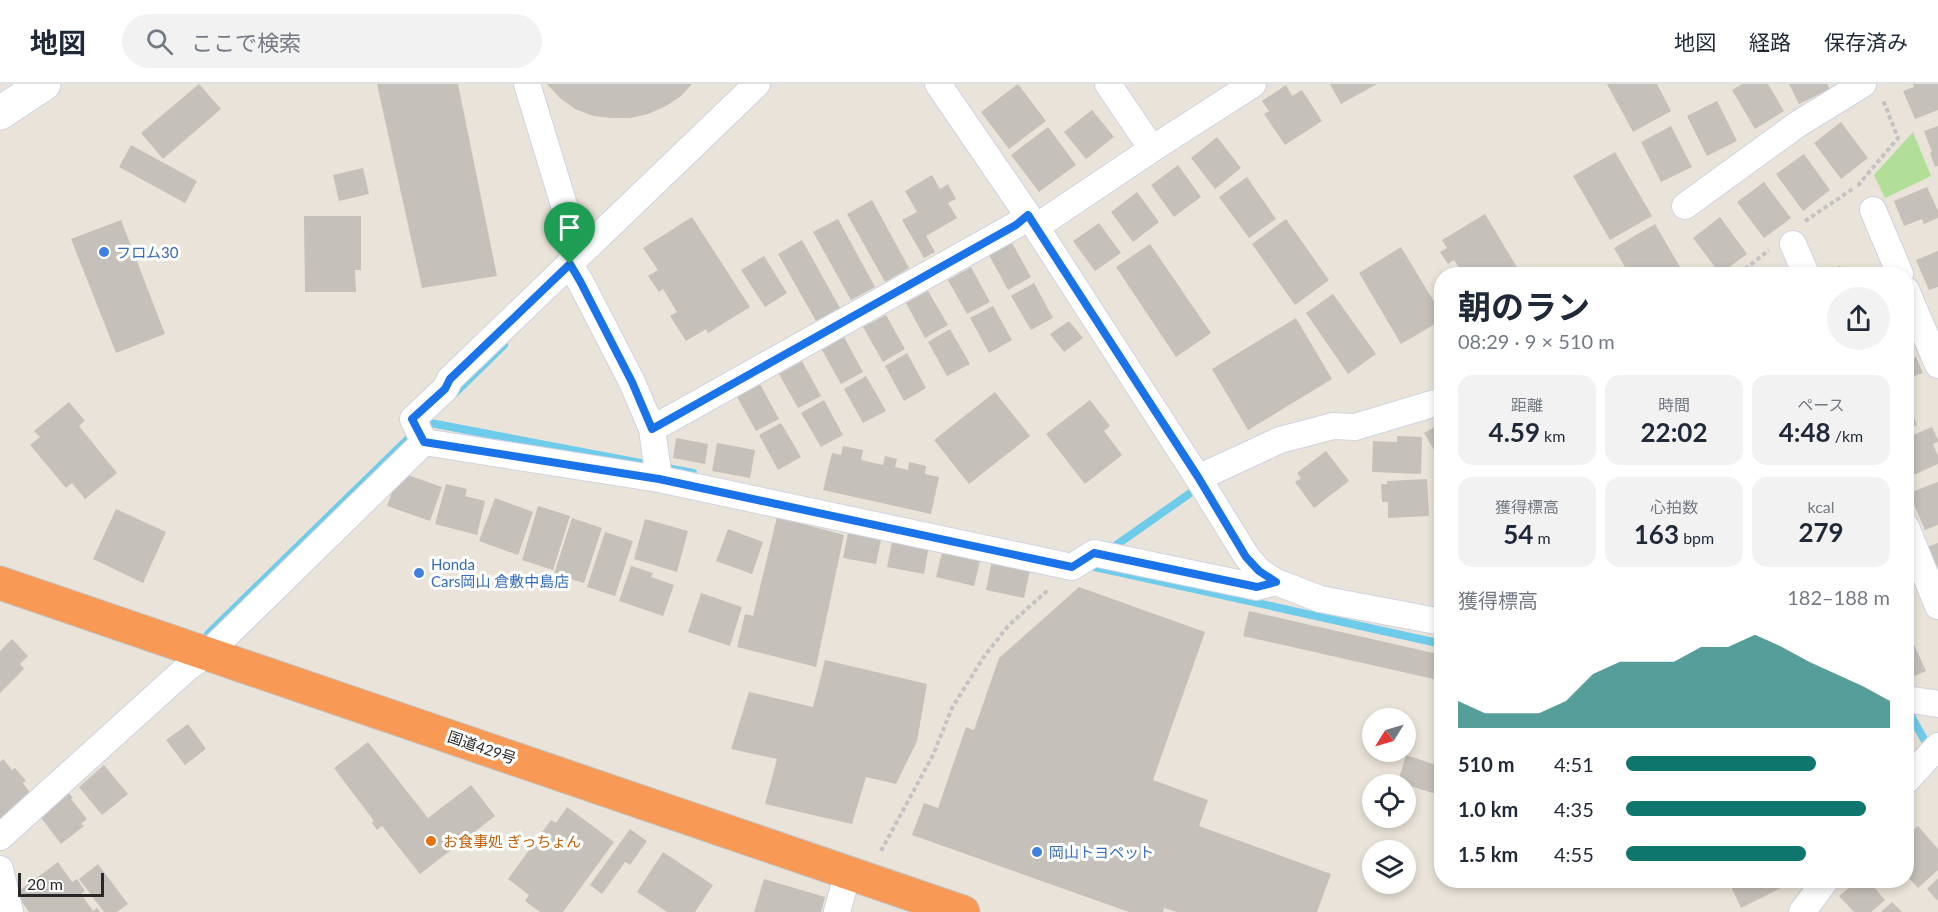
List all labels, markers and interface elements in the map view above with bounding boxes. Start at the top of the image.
search box [122,14,542,68]
text: 地図 [30,25,86,59]
icon: search [143,25,176,58]
text: ここで検索 [191,29,301,56]
text: 地図 [1674,29,1716,54]
text: 経路 [1749,29,1791,54]
text: 保存済み [1824,29,1908,54]
pin [544,202,595,264]
icon: arrive [553,211,586,244]
place label: フロム30 [116,243,179,261]
marker: フロム30 [97,245,111,259]
text: 朝のラン [1458,286,1590,326]
button: share [1827,287,1890,350]
text: 08:29 · 9 × 510 m [1458,329,1615,353]
text: 距離 [1511,395,1543,414]
text: 時間 [1658,395,1690,414]
text: ペース [1797,395,1845,414]
text: 4.59 [1489,416,1540,448]
text: 22:02 [1640,416,1708,448]
text: 4:48 [1779,416,1831,448]
text: km [1540,426,1565,445]
text: /km [1831,426,1863,445]
text: 獲得標高 [1495,497,1559,516]
text: 心拍数 [1650,497,1698,516]
text: kcal [1807,497,1835,516]
text: 279 [1798,516,1844,548]
text: 54 [1503,518,1533,550]
text: 163 [1634,518,1679,550]
text: m [1533,528,1551,547]
text: bpm [1679,528,1714,547]
place label: Honda Cars岡山 倉敷中島店 [431,555,569,590]
marker: Honda Cars岡山 倉敷中島店 [412,566,426,580]
text: 182–188 m [1787,585,1890,609]
text: 獲得標高 [1458,588,1538,612]
north arrow [1362,708,1416,762]
map controls [1362,708,1416,894]
street label: 国道429号 [445,727,519,767]
text: 510 m [1458,752,1514,776]
text: 4:51 [1554,752,1594,776]
button: locate [1362,774,1416,828]
text: 1.0 km [1458,797,1518,821]
text: 4:35 [1554,797,1594,821]
place label: お食事処 ぎっちょん [443,832,581,850]
marker: お食事処 ぎっちょん [424,834,438,848]
button: layers [1362,840,1416,894]
text: 1.5 km [1458,842,1518,866]
text: 4:55 [1554,842,1594,866]
place label: 岡山トヨペット [1049,843,1154,861]
marker: 岡山トヨペット [1030,845,1044,859]
scale bar [18,870,104,898]
text: 20 m [27,874,63,893]

